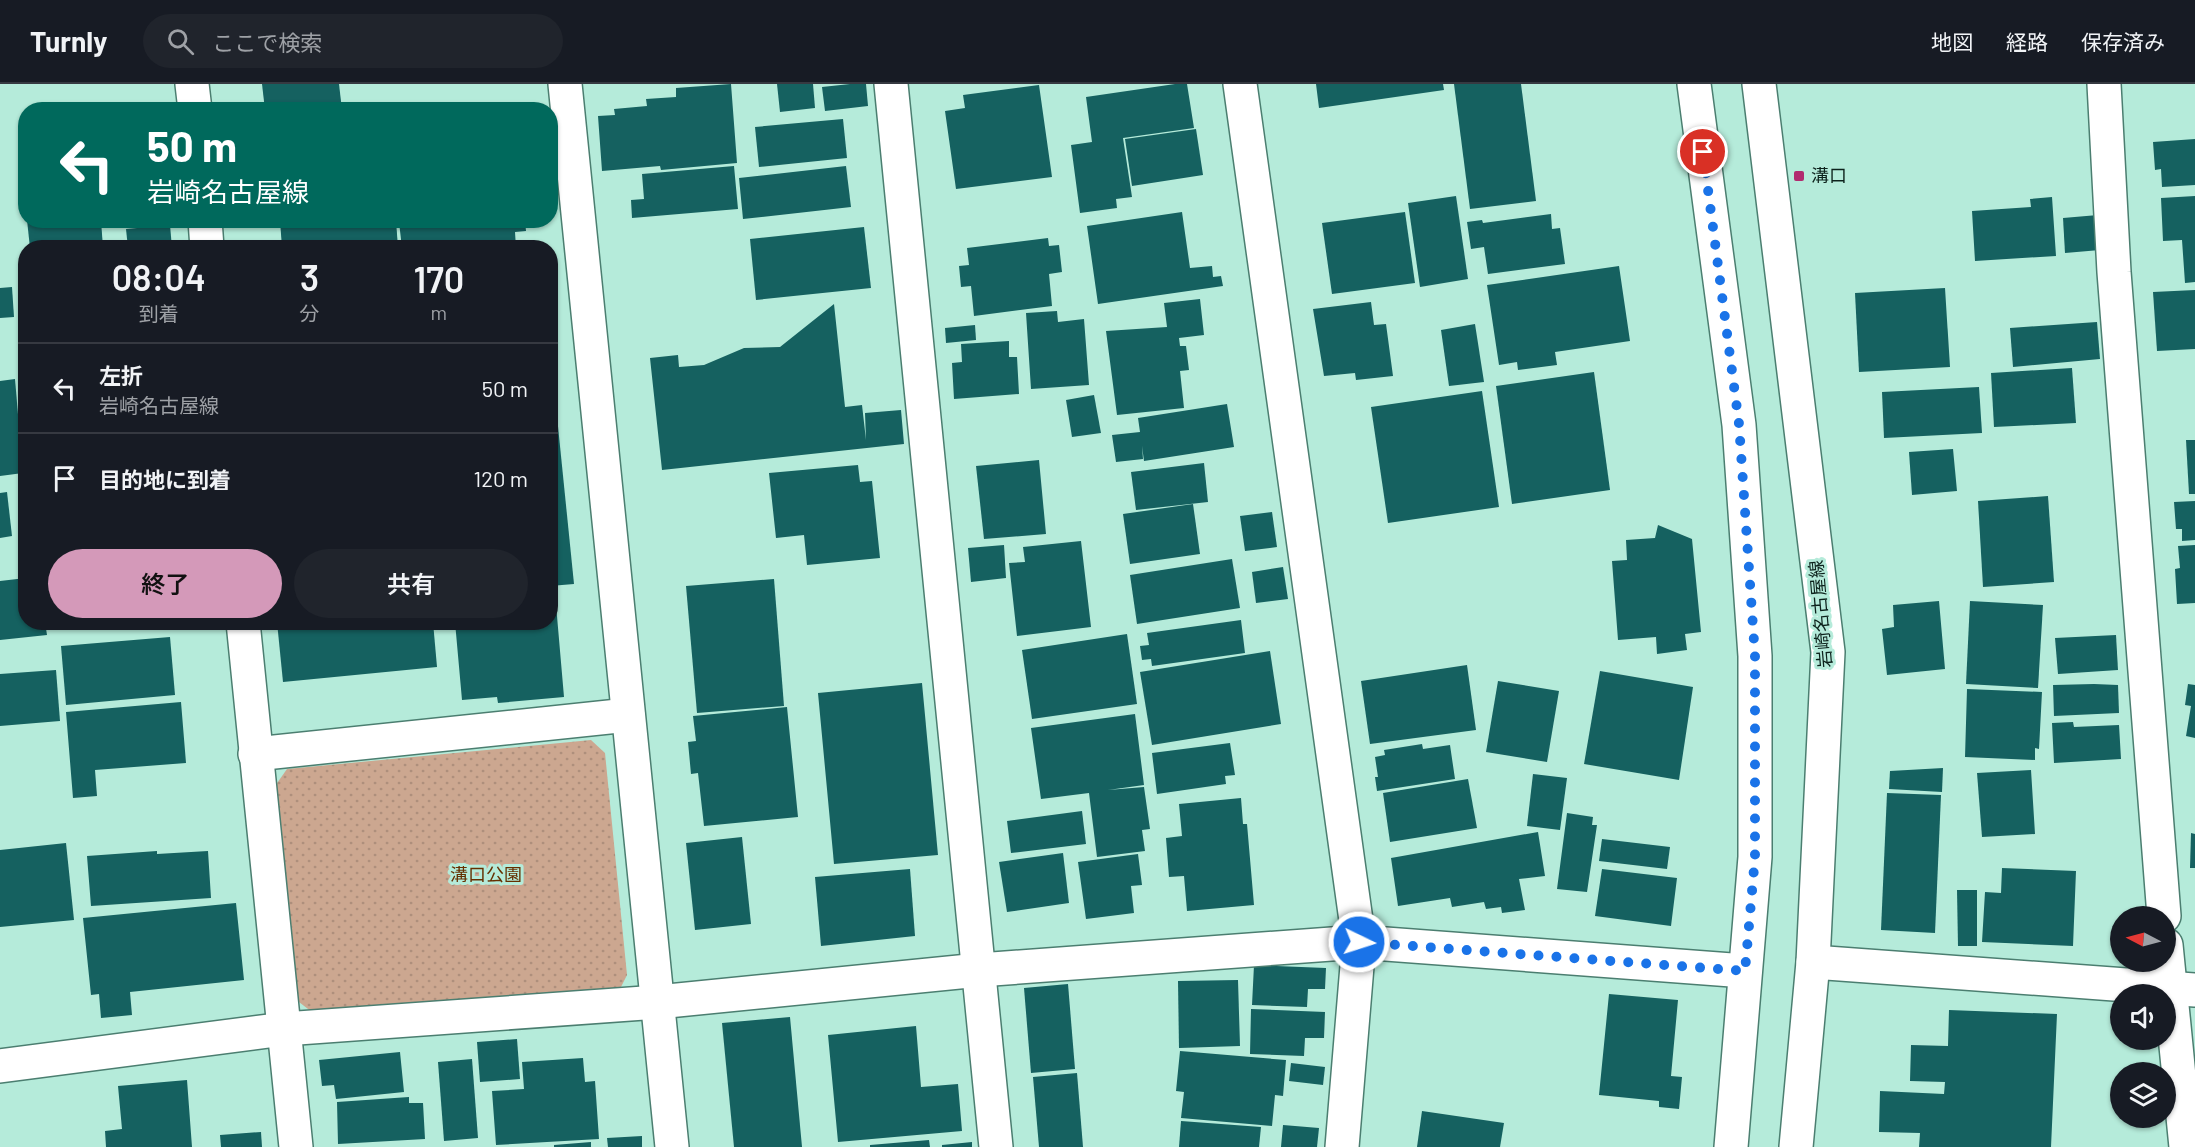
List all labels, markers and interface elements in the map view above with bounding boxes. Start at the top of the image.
search box [143,14,563,68]
text: Turnly [30,24,107,58]
icon: search [164,25,197,58]
text: ここで検索 [212,29,322,55]
text: 地図 [1931,29,1973,54]
text: 経路 [2006,29,2048,54]
text: 保存済み [2081,29,2165,54]
text: 50 m [147,120,237,170]
icon: left [48,126,126,204]
pin [1677,126,1728,177]
icon: arrive [1686,135,1719,168]
place label: 溝口 [1811,164,1847,186]
marker: 溝口 [1792,169,1806,183]
text: 岩崎名古屋線 [147,175,309,207]
text: 08:04 [112,255,206,298]
text: 3 [300,255,319,298]
text: 170 [413,257,464,300]
text: m [431,300,447,324]
text: 到着 [139,301,179,325]
text: 分 [300,301,320,325]
text: 左折 [99,362,143,388]
icon: left [48,372,81,405]
text: 50 m [482,375,528,401]
text: 岩崎名古屋線 [99,393,219,417]
icon: arrive [48,462,81,495]
text: 120 m [473,465,528,491]
text: 目的地に到着 [99,466,231,492]
button: 終了 [48,549,282,618]
button: 共有 [294,549,528,618]
street label: 岩崎名古屋線 [1804,559,1836,669]
park label: 溝口公園 [450,863,522,885]
north arrow [2110,906,2176,972]
map controls [2110,906,2176,1128]
position arrow [1327,910,1391,974]
button: sound [2110,984,2176,1050]
button: layers [2110,1062,2176,1128]

